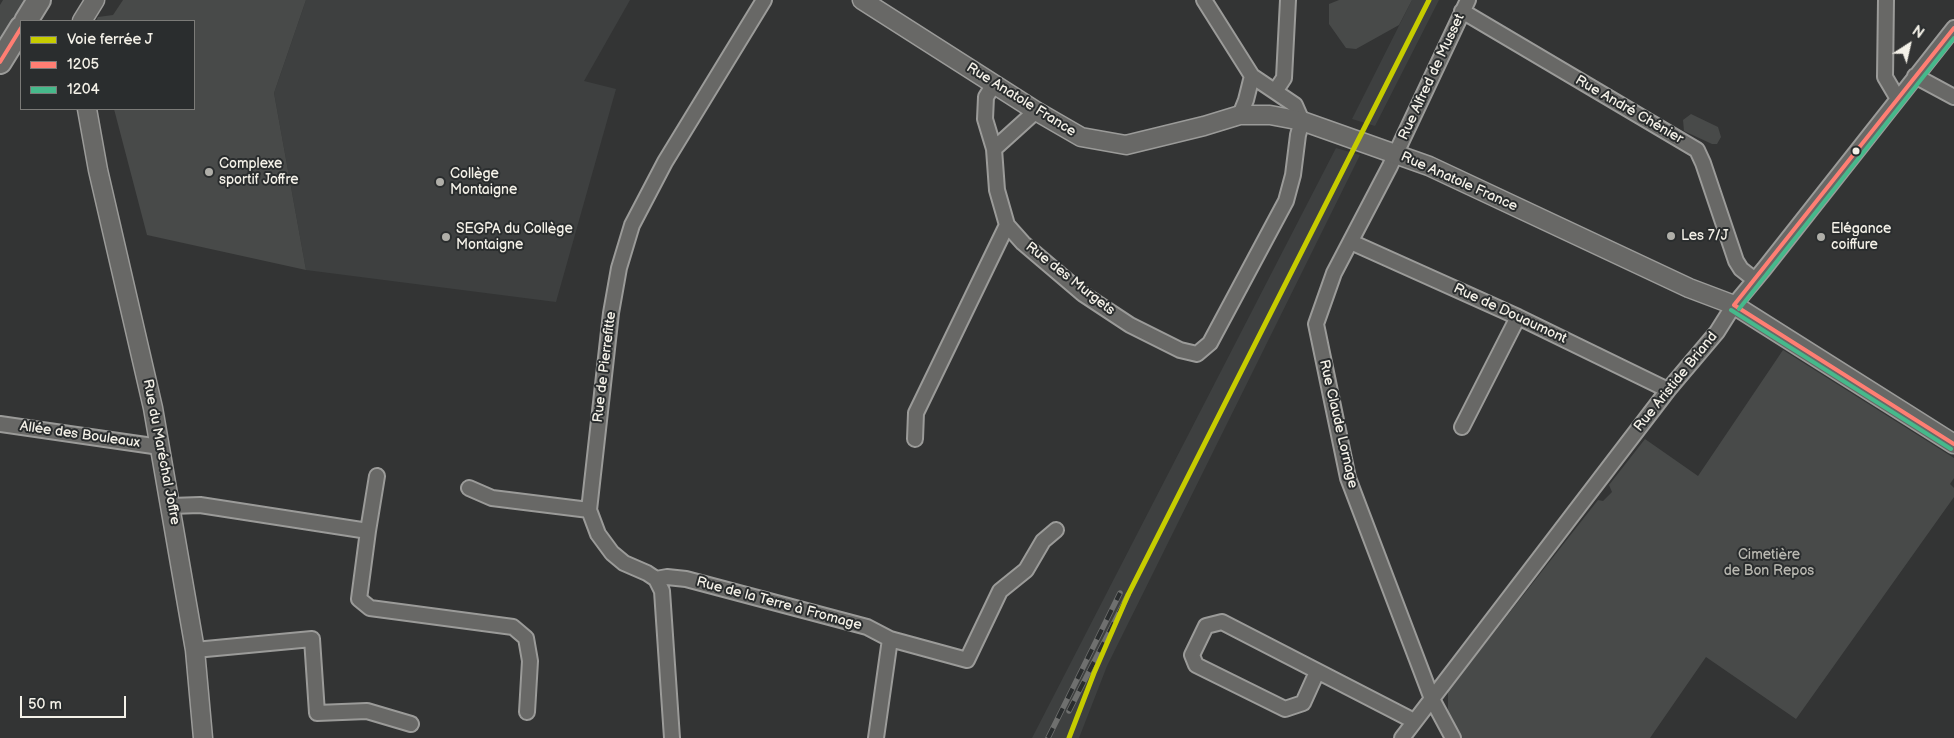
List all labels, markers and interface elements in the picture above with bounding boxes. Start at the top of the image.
street label: Rue Alfred de Musset [1395,11,1469,143]
legend [20,20,195,110]
north arrow [1884,20,1934,70]
text: N [1909,22,1927,42]
text: Voie ferrée J [67,30,153,49]
text: 1205 [67,55,99,74]
street label: Rue Anatole France [963,60,1079,140]
street label: Rue André Chénier [1572,72,1686,148]
text: 1204 [67,80,100,99]
unlabelled marker [1851,146,1861,156]
street label: Rue Anatole France [1398,149,1520,215]
place label: Complexe sportif Joffre [219,156,298,188]
marker: Complexe sportif Joffre [203,166,215,178]
place label: Collège Montaigne [450,166,517,198]
marker: Collège Montaigne [434,176,446,188]
place label: SEGPA du Collège Montaigne [456,221,573,253]
place label: Elégance coiffure [1831,221,1891,253]
place label: Les 7/J [1681,228,1728,244]
marker: Les 7/J [1665,230,1677,242]
marker: SEGPA du Collège Montaigne [440,231,452,243]
marker: Elégance coiffure [1815,231,1827,243]
street label: Rue des Murgets [1022,239,1118,319]
street label: Rue de Douaumont [1451,280,1569,348]
street label: Rue de Pierrefitte [590,311,620,423]
street label: Rue Aristide Briand [1631,329,1721,435]
street label: Rue Claude Lornage [1315,358,1361,490]
street label: Rue du Maréchal Joffre [139,378,183,526]
street label: Allée des Bouleaux [19,418,141,452]
park label: Cimetière de Bon Repos [1724,547,1814,580]
street label: Rue de la Terre à Fromage [694,574,864,634]
scale bar [22,686,129,718]
text: 50 m [28,695,62,714]

